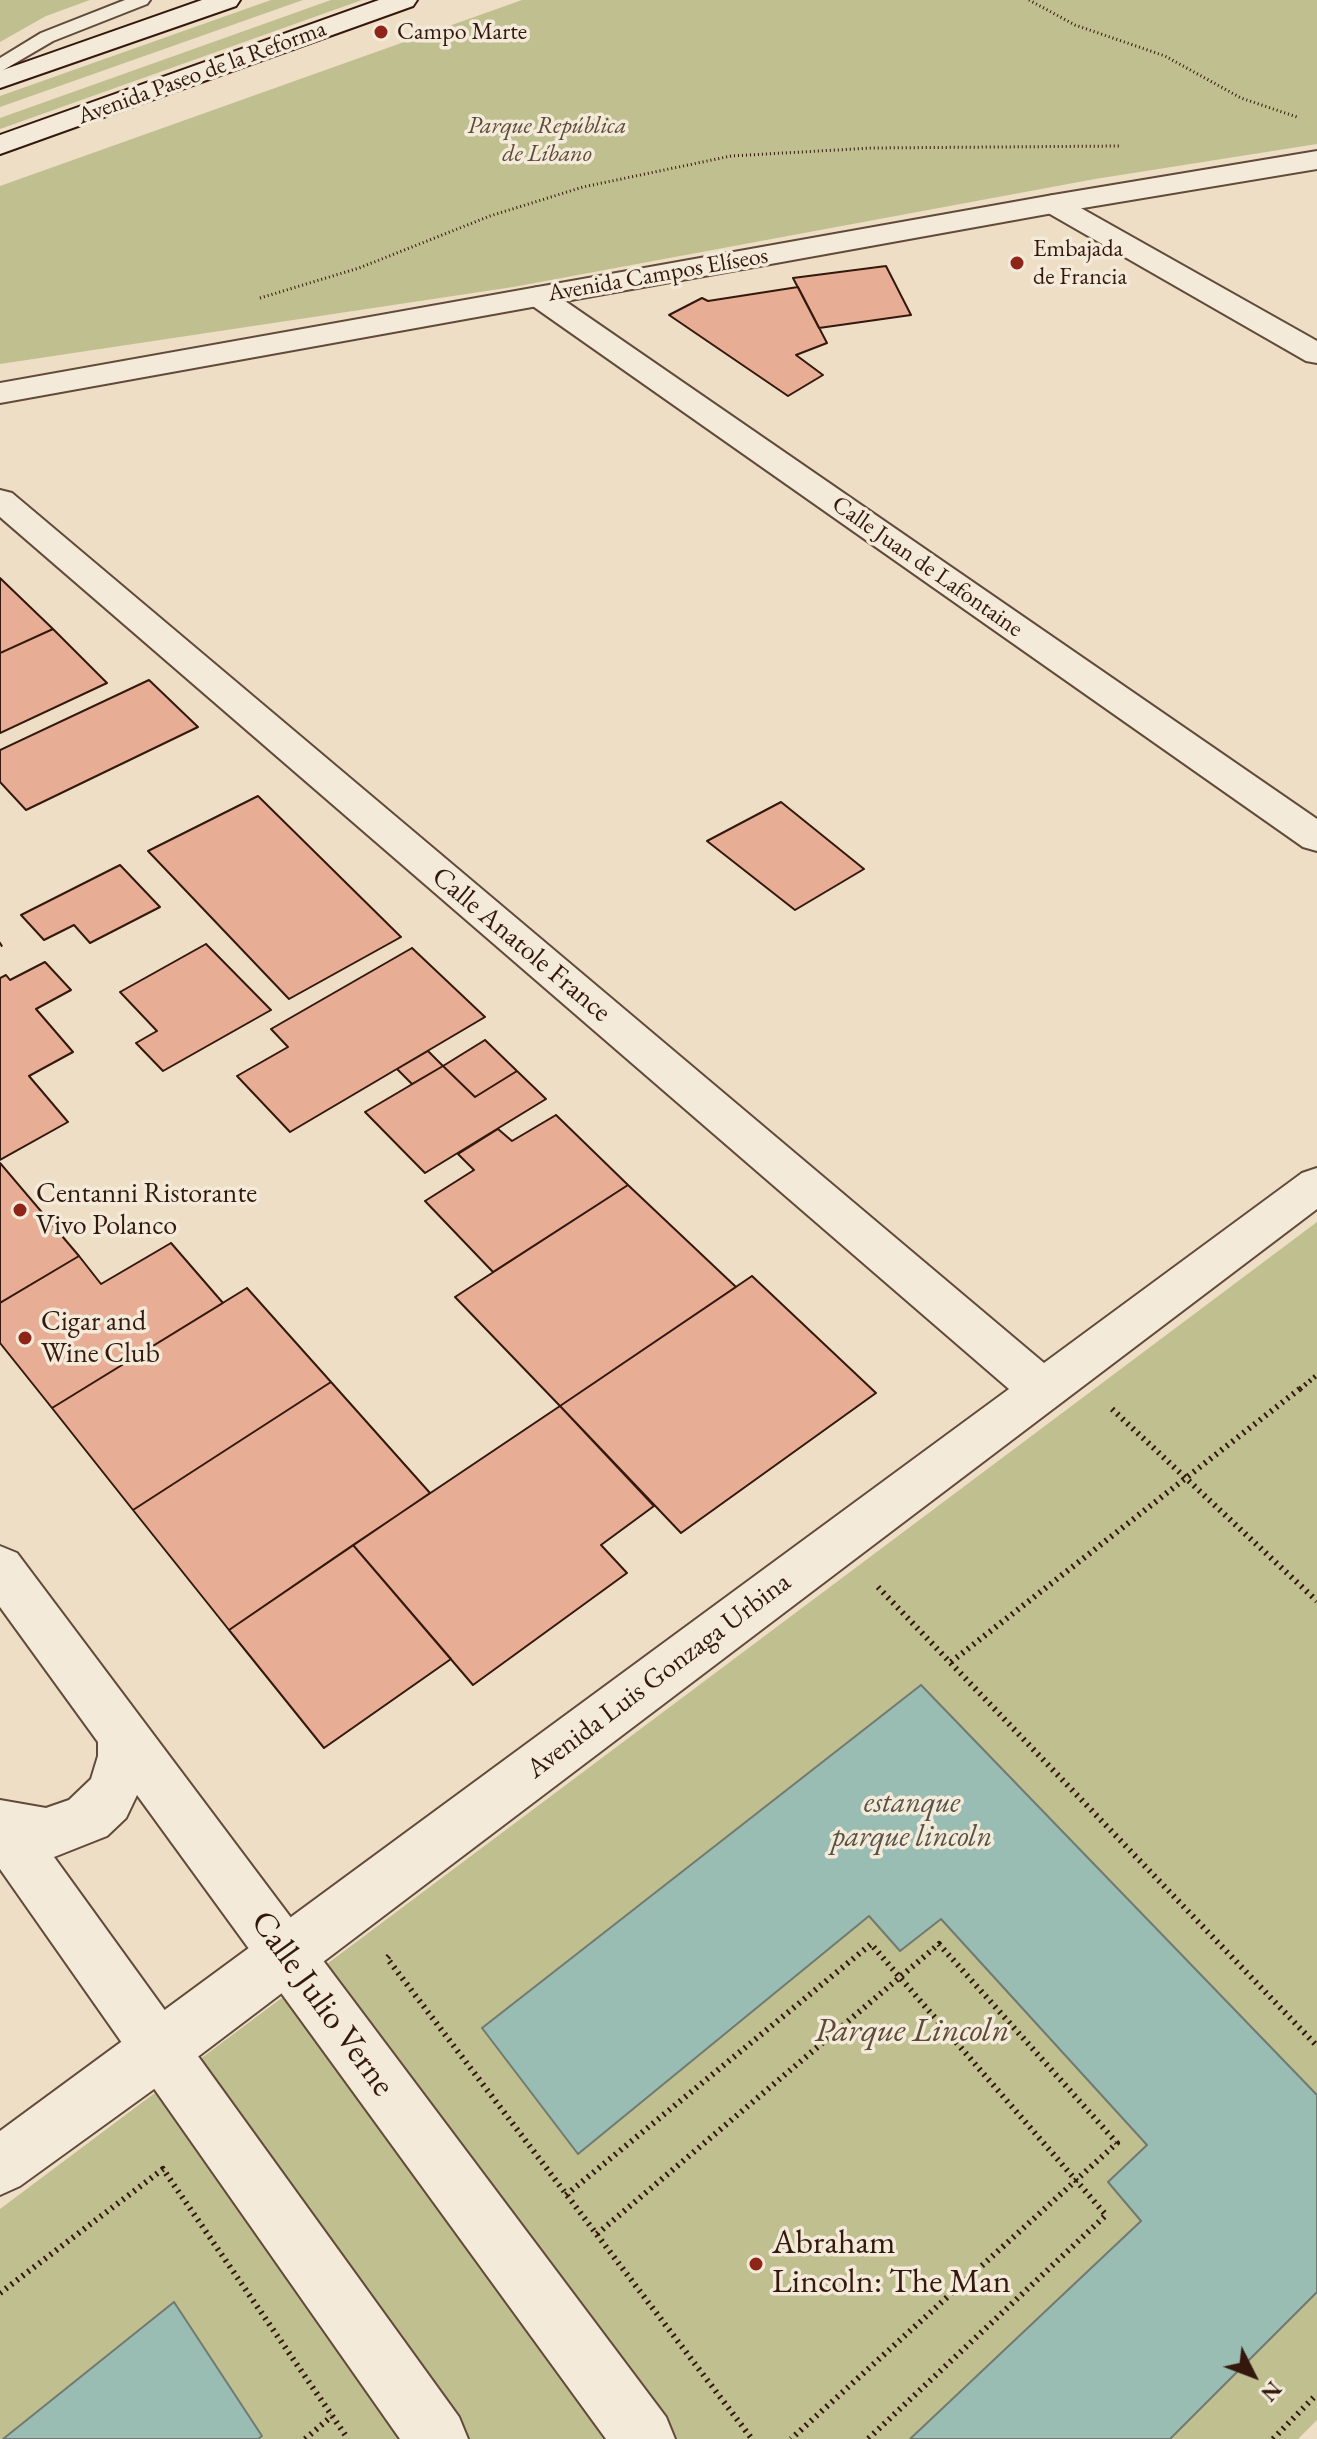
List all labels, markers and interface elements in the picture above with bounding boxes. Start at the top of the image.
street label: Avenida Paseo de la Reforma [74,15,330,131]
place label: Campo Marte [397,18,527,46]
marker: Campo Marte [372,23,390,41]
park label: Parque República de Líbano [468,112,626,168]
place label: Embajada de Francia [1033,235,1127,291]
street label: Avenida Campos Elíseos [546,241,770,309]
marker: Embajada de Francia [1008,254,1026,272]
street label: Calle Juan de Lafontaine [826,490,1028,644]
street label: Calle Anatole France [425,860,617,1030]
place label: Centanni Ristorante Vivo Polanco [36,1177,257,1243]
marker: Centanni Ristorante Vivo Polanco [11,1201,29,1219]
place label: Cigar and Wine Club [41,1305,160,1371]
marker: Cigar and Wine Club [16,1329,34,1347]
street label: Avenida Luis Gonzaga Urbina [520,1566,798,1786]
water label: estanque parque lincoln [832,1786,992,1856]
street label: Calle Julio Verne [241,1903,403,2105]
park label: Parque Lincoln [815,2012,1009,2052]
place label: Abraham Lincoln: The Man [772,2224,1011,2304]
marker: Abraham Lincoln: The Man [747,2255,765,2273]
north arrow [1213,2335,1293,2415]
text: N [1254,2375,1288,2408]

